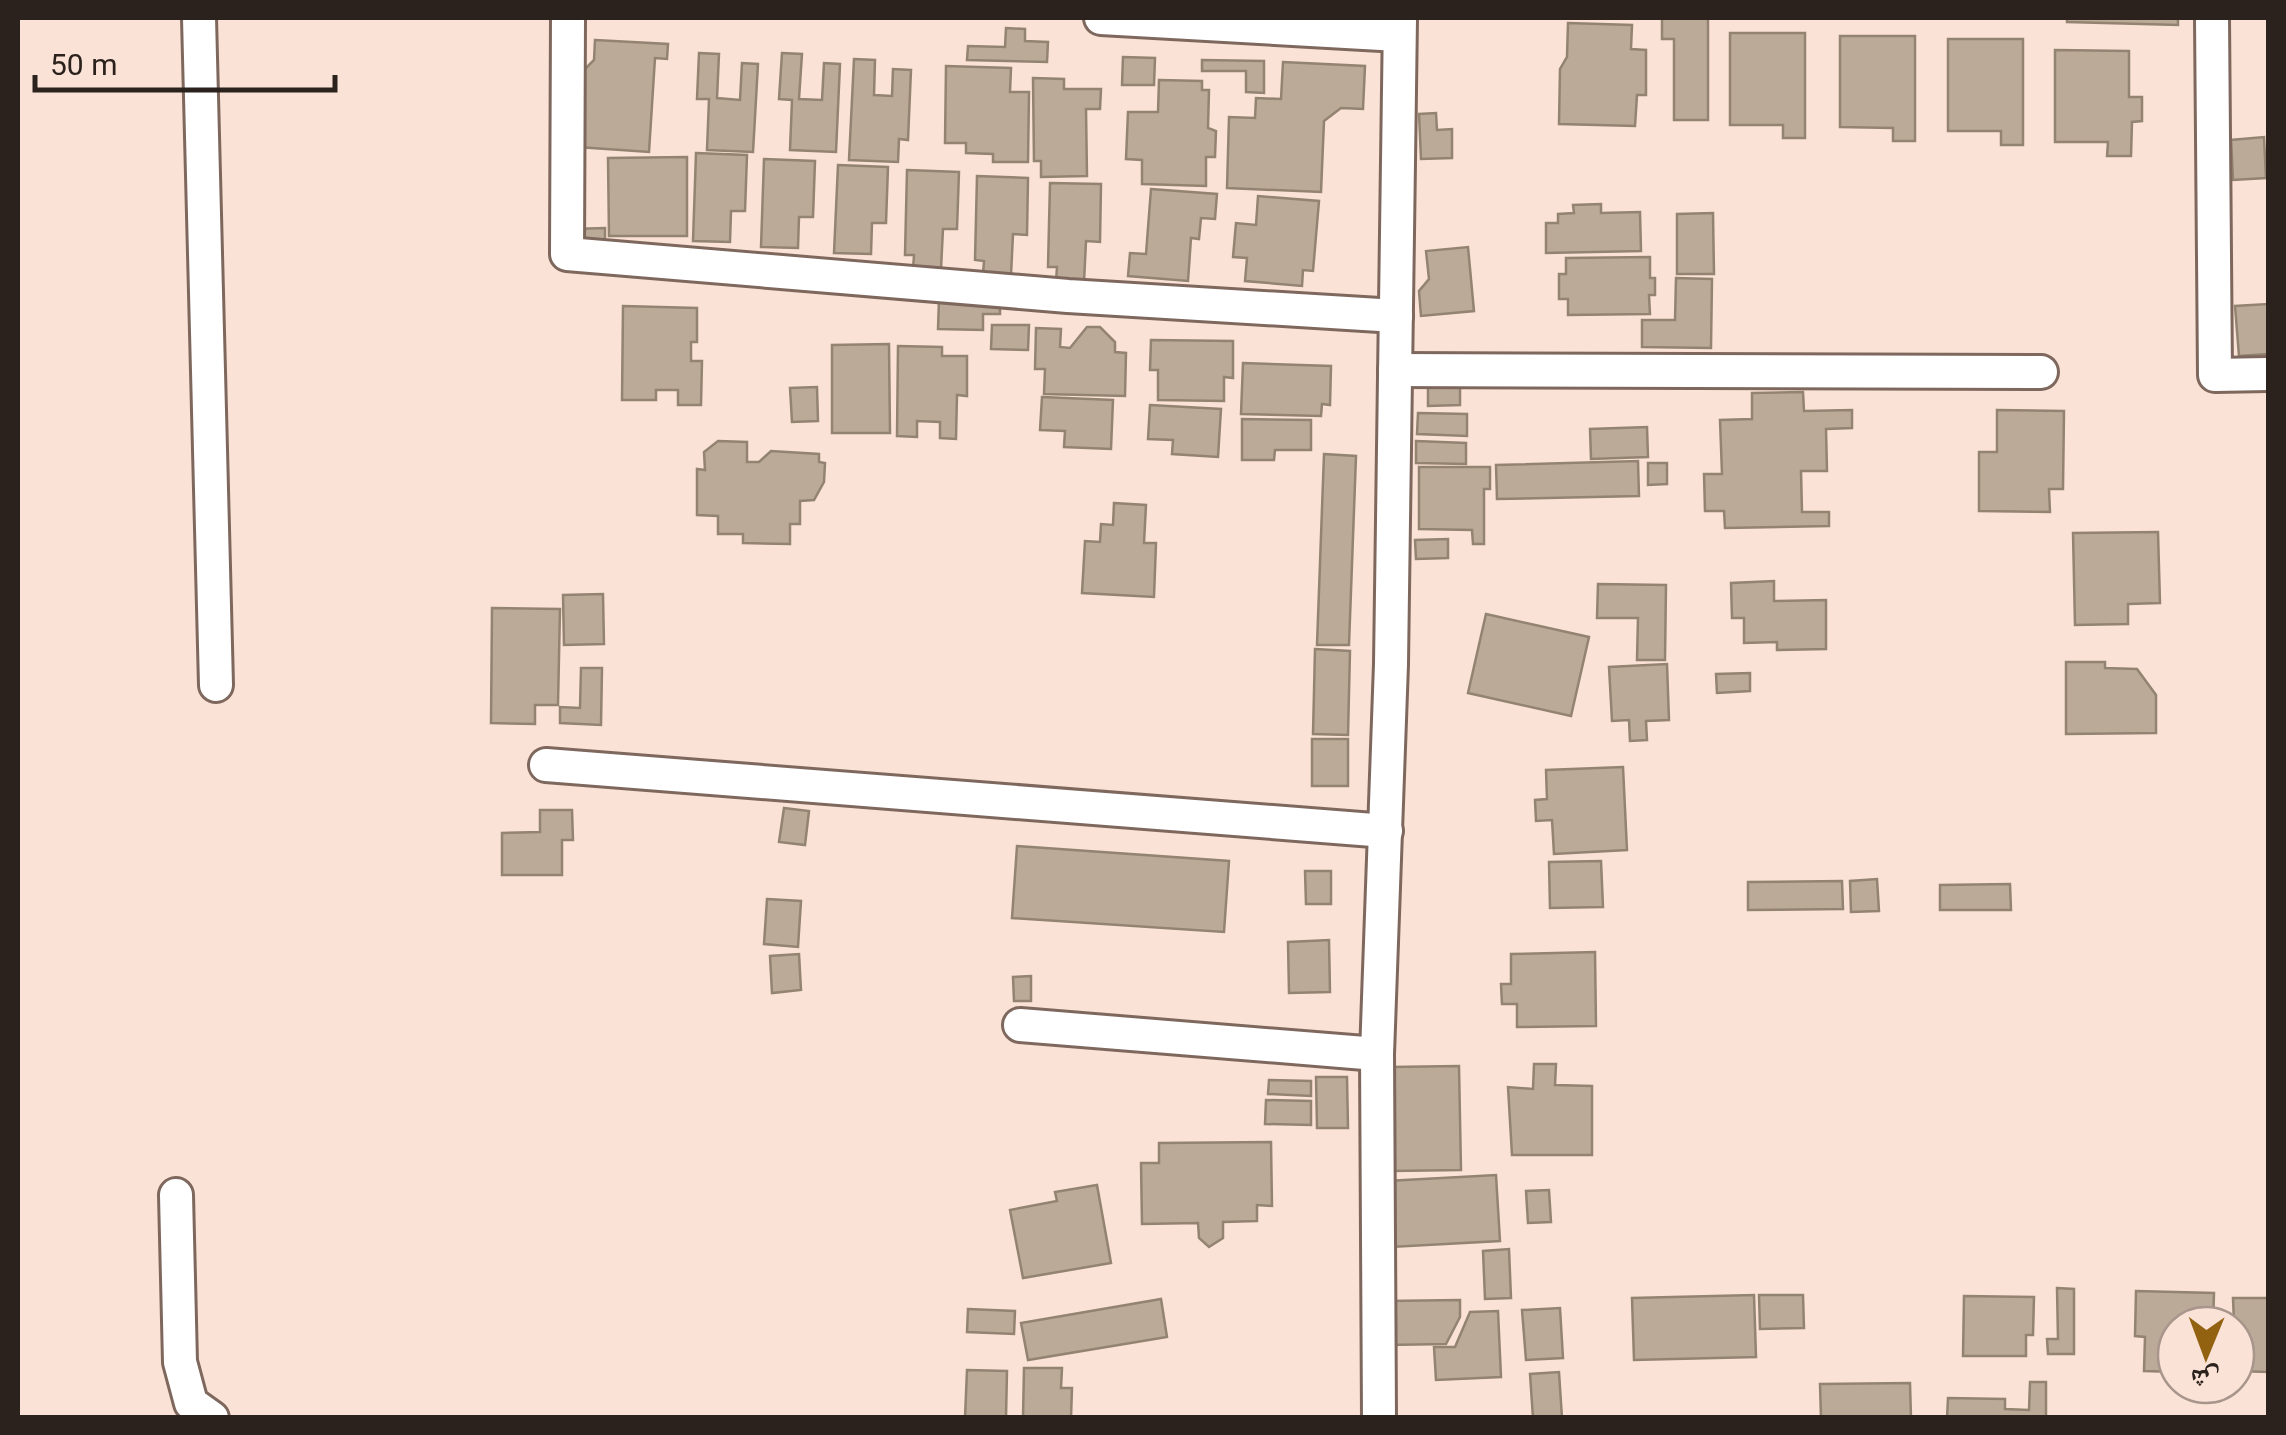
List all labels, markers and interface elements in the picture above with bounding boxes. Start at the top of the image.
scale bar [35,30,335,92]
text: 50 m [50,47,117,82]
north arrow [2156,1305,2256,1405]
text: ش [2190,1363,2221,1396]

